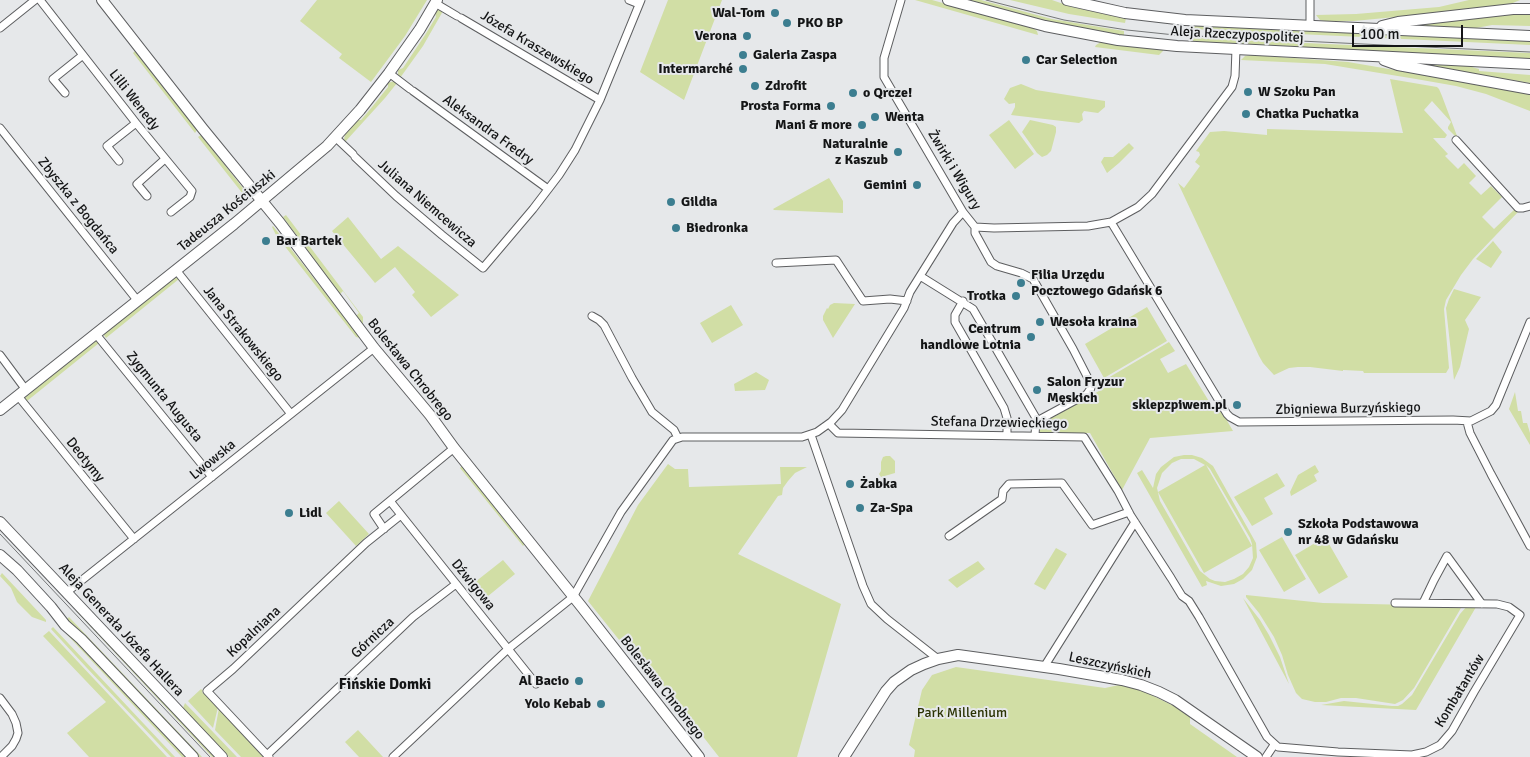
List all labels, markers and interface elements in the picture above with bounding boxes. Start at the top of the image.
place label: Wal-Tom [712,5,765,21]
street label: Józefa Kraszewskiego [477,7,597,89]
marker: Wal-Tom [769,7,781,19]
place label: PKO BP [797,15,843,31]
scale bar [1355,15,1466,47]
marker: PKO BP [781,17,793,29]
street label: Aleja Rzeczypospolitej [1170,23,1304,47]
text: 100 m [1360,25,1400,43]
place label: Verona [695,28,737,44]
marker: Verona [741,30,753,42]
place label: Galeria Zaspa [753,47,837,63]
marker: Galeria Zaspa [737,49,749,61]
place label: Car Selection [1036,52,1117,68]
marker: Car Selection [1020,54,1032,66]
place label: Intermarché [658,61,733,77]
marker: Intermarché [737,63,749,75]
street label: Lilli Wenedy [105,66,163,134]
place label: Zdrofit [765,78,807,94]
marker: Zdrofit [749,80,761,92]
place label: W Szoku Pan [1258,84,1336,100]
place label: o Qrcze! [863,85,912,101]
marker: W Szoku Pan [1242,86,1254,98]
marker: o Qrcze! [847,87,859,99]
street label: Aleksandra Fredry [439,91,537,169]
place label: Prosta Forma [740,98,821,114]
marker: Prosta Forma [825,100,837,112]
place label: Chatka Puchatka [1256,106,1359,122]
marker: Chatka Puchatka [1240,108,1252,120]
place label: Wenta [885,109,924,125]
marker: Wenta [869,111,881,123]
place label: Mani & more [775,117,852,133]
marker: Mani & more [856,119,868,131]
street label: Żwirki i Wigury [924,127,984,213]
place label: Naturalnie z Kaszub [822,136,888,168]
marker: Naturalnie z Kaszub [892,146,904,158]
street label: Zbyszka z Bogdańca [34,154,122,258]
street label: Juliana Niemcewicza [374,156,480,252]
street label: Tadeusza Kościuszki [175,167,279,255]
place label: Gemini [864,177,907,193]
marker: Gemini [911,179,923,191]
place label: Gildia [681,194,718,210]
marker: Gildia [665,196,677,208]
place label: Biedronka [686,220,748,236]
marker: Biedronka [670,222,682,234]
place label: Bar Bartek [276,233,342,249]
marker: Bar Bartek [260,235,272,247]
place label: Filia Urzędu Pocztowego Gdańsk 6 [1031,267,1163,300]
marker: Filia Urzędu Pocztowego Gdańsk 6 [1015,277,1027,289]
street label: Jana Strakowskiego [199,283,287,385]
place label: Trotka [967,288,1006,304]
marker: Trotka [1010,290,1022,302]
place label: Wesoła kraina [1050,314,1137,330]
street label: Bolesława Chrobrego [364,315,456,425]
marker: Wesoła kraina [1034,316,1046,328]
place label: Centrum handlowe Lotnia [920,321,1021,354]
marker: Centrum handlowe Lotnia [1025,331,1037,343]
street label: Zygmunta Augusta [122,348,206,446]
place label: Salon Fryzur Męskich [1047,374,1124,407]
marker: Salon Fryzur Męskich [1031,384,1043,396]
place label: sklepzpiwem.pl [1132,397,1227,413]
marker: sklepzpiwem.pl [1231,399,1243,411]
street label: Zbigniewa Burzyńskiego [1275,399,1421,419]
street label: Stefana Drzewieckiego [931,413,1067,433]
street label: Deotymy [62,434,108,486]
street label: Lwowska [187,436,239,484]
place label: Żabka [860,476,897,492]
marker: Żabka [844,478,856,490]
place label: Za-Spa [870,500,913,516]
marker: Za-Spa [854,502,866,514]
place label: Lidl [299,505,322,521]
marker: Lidl [283,507,295,519]
place label: Szkoła Podstawowa nr 48 w Gdańsku [1298,516,1419,548]
marker: Szkoła Podstawowa nr 48 w Gdańsku [1282,526,1294,538]
street label: Dźwigowa [447,556,499,614]
street label: Aleja Generała Józefa Hallera [55,560,187,700]
street label: Kopalniana [224,603,284,661]
street label: Górnicza [348,614,398,662]
street label: Bolesława Chrobrego [616,633,708,743]
street label: Leszczyńskich [1067,649,1153,683]
street label: Kombatantów [1432,651,1488,731]
place label: Al Bacio [519,673,569,689]
marker: Al Bacio [573,675,585,687]
district label: Fińskie Domki [339,676,431,694]
place label: Yolo Kebab [525,696,591,712]
marker: Yolo Kebab [595,698,607,710]
park label: Park Millenium [917,705,1007,721]

